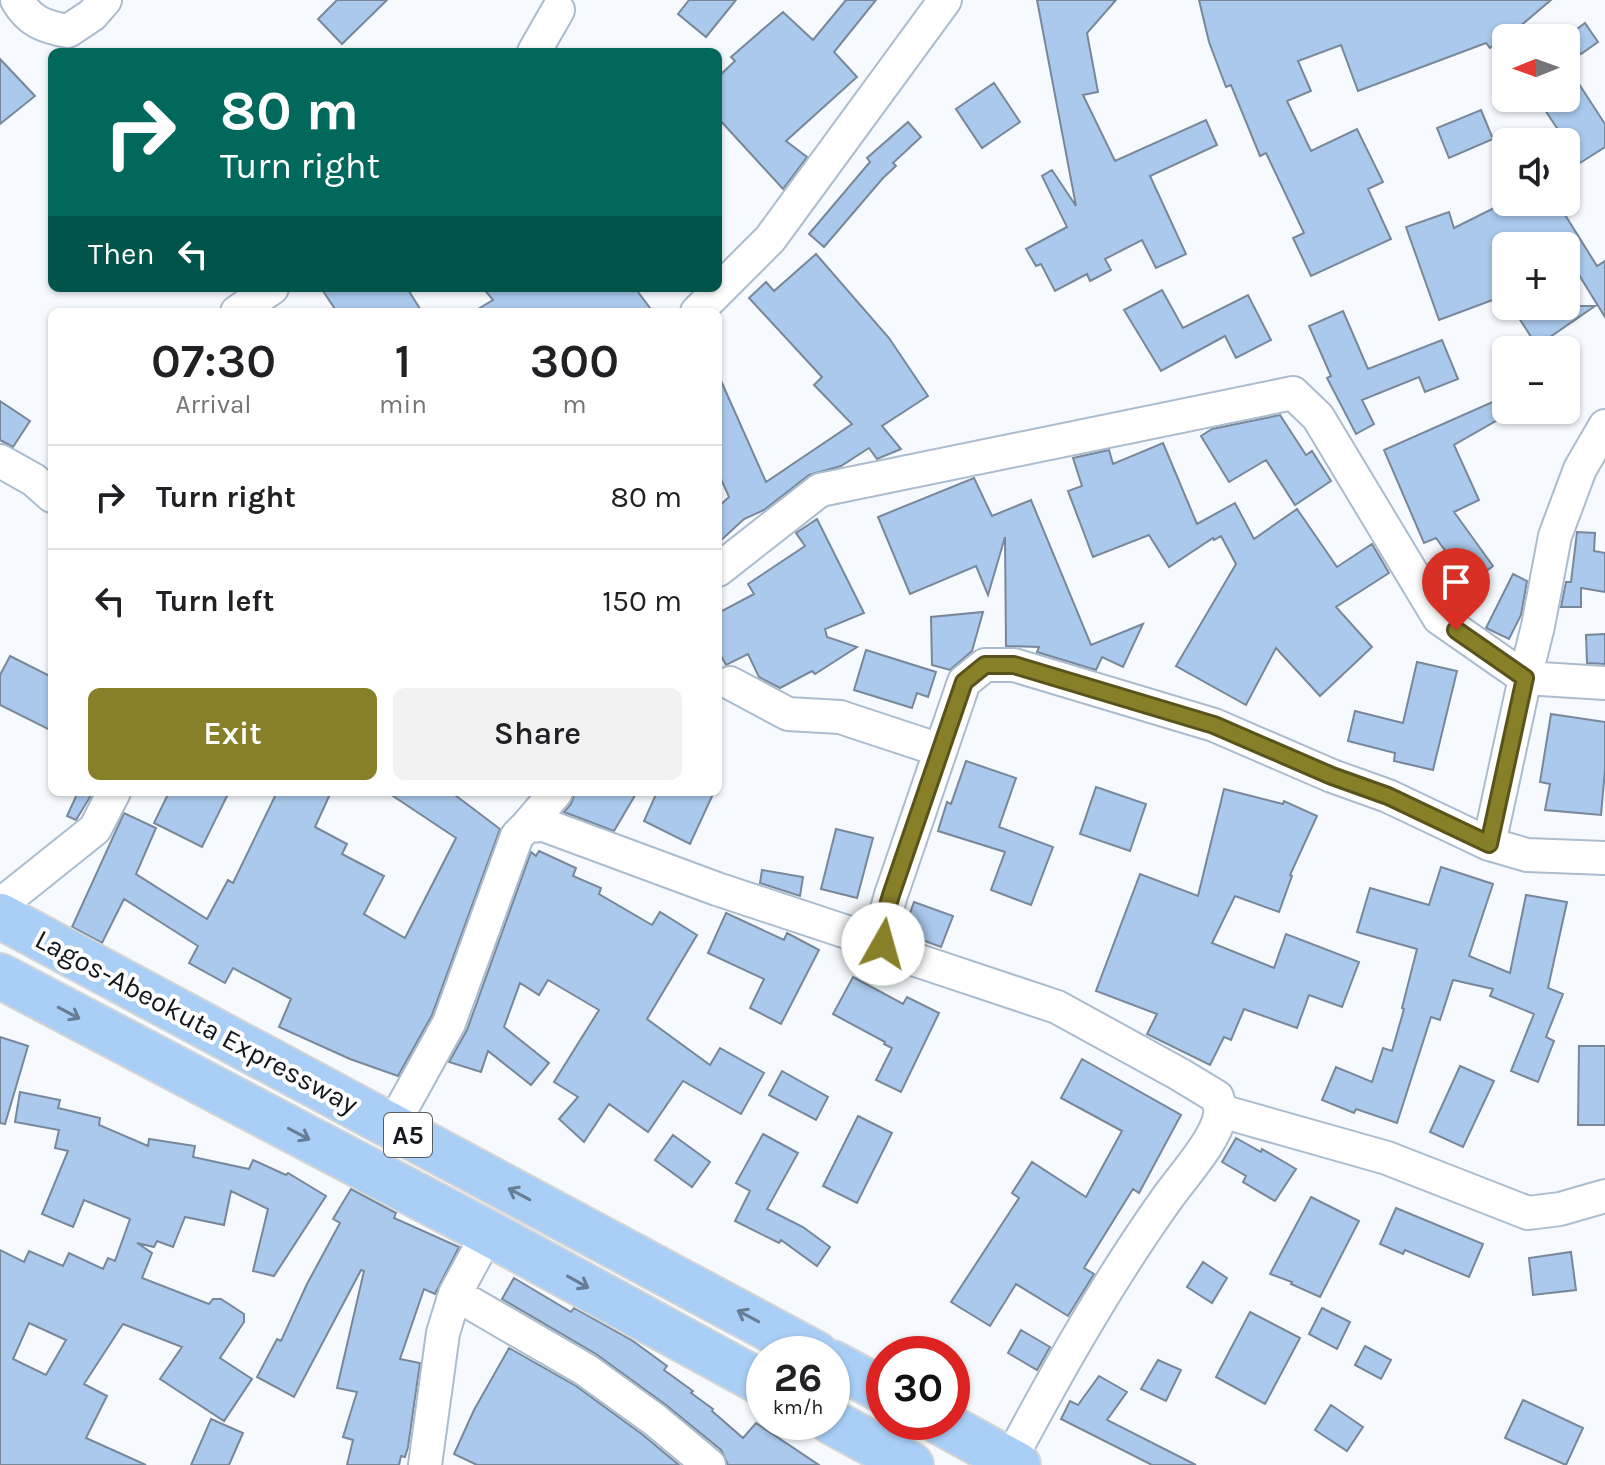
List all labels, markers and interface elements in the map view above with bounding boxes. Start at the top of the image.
north arrow [1492,24,1580,112]
map controls [1492,24,1580,424]
text: 80 m [220,78,359,143]
icon: right [88,80,192,184]
button: sound [1492,128,1580,216]
text: Turn right [220,145,380,187]
icon: left [171,232,215,276]
button: + [1492,232,1580,320]
text: Then [88,236,155,272]
text: 07:30 [151,333,276,389]
text: 1 [395,333,411,389]
text: 300 [530,333,619,389]
button: − [1492,336,1580,424]
text: Arrival [175,389,252,420]
text: min [379,389,427,420]
text: m [562,389,587,420]
icon: right [88,475,132,519]
text: Turn right [156,479,296,515]
text: 80 m [611,479,682,515]
pin [1422,548,1490,630]
icon: arrive [1434,560,1478,604]
icon: left [88,579,132,623]
text: Turn left [156,583,274,619]
text: 150 m [602,583,682,619]
button: Exit [88,688,377,780]
button: Share [393,688,682,780]
position arrow [841,902,925,986]
street label: Lagos-Abeokuta Expressway [30,922,364,1121]
one-way arrow [57,1005,80,1021]
road number: A5 [384,1113,432,1157]
one-way arrow [287,1126,310,1142]
one-way arrow [507,1185,531,1201]
one-way arrow [566,1275,589,1291]
one-way arrow [737,1308,760,1324]
speed limit sign: 30 [866,1336,970,1440]
text: 26 [774,1354,822,1401]
text: km/h [773,1396,823,1419]

